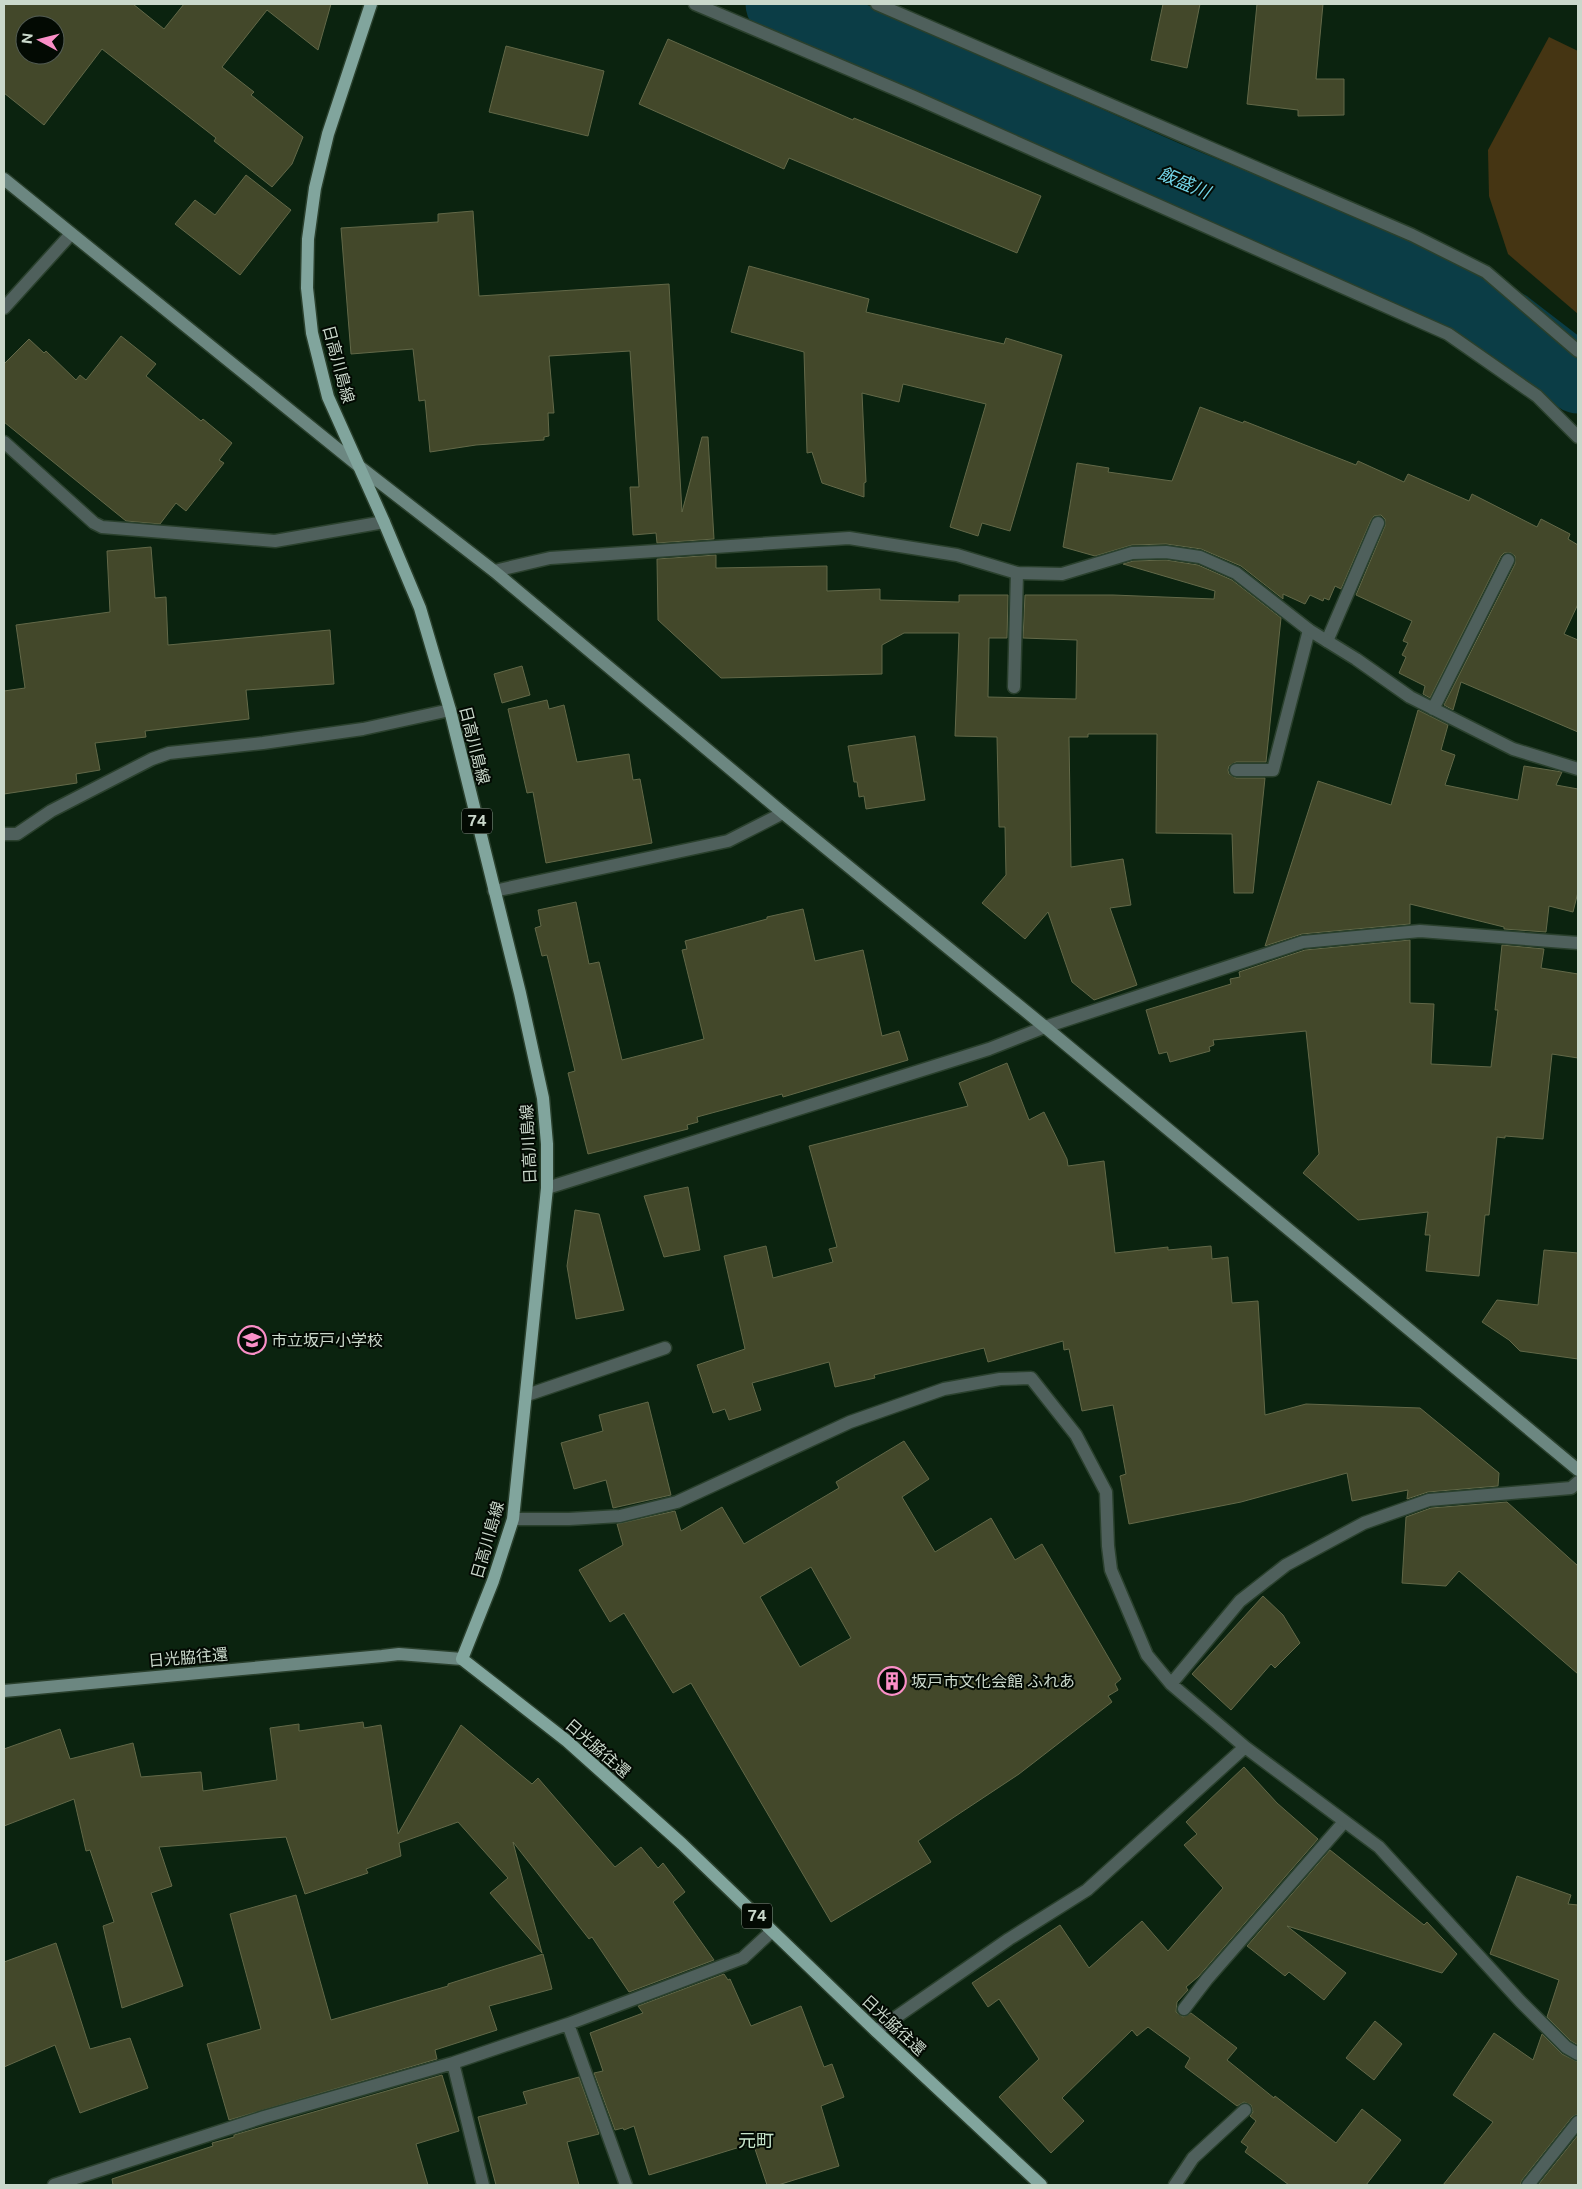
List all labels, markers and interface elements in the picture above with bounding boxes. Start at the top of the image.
north arrow [15,15,65,65]
text: N [18,32,36,45]
water label: 飯盛川 [1155,162,1215,204]
street label: 日高川島線 [319,323,358,405]
street label: 日高川島線 [456,704,493,786]
road number: 74 [462,808,492,834]
street label: 日高川島線 [517,1104,540,1184]
school or university icon: 市立坂戸小学校 [237,1325,267,1355]
place label: 市立坂戸小学校 [271,1331,383,1350]
street label: 日高川島線 [467,1499,508,1581]
street label: 日光脇往還 [147,1645,229,1670]
building icon: 坂戸市文化会館 ふれあ [877,1666,907,1696]
place label: 坂戸市文化会館 ふれあ [911,1672,1075,1691]
street label: 日光脇往還 [561,1715,634,1782]
road number: 74 [742,1904,772,1928]
street label: 日光脇往還 [858,1991,929,2060]
district label: 元町 [738,2130,774,2151]

